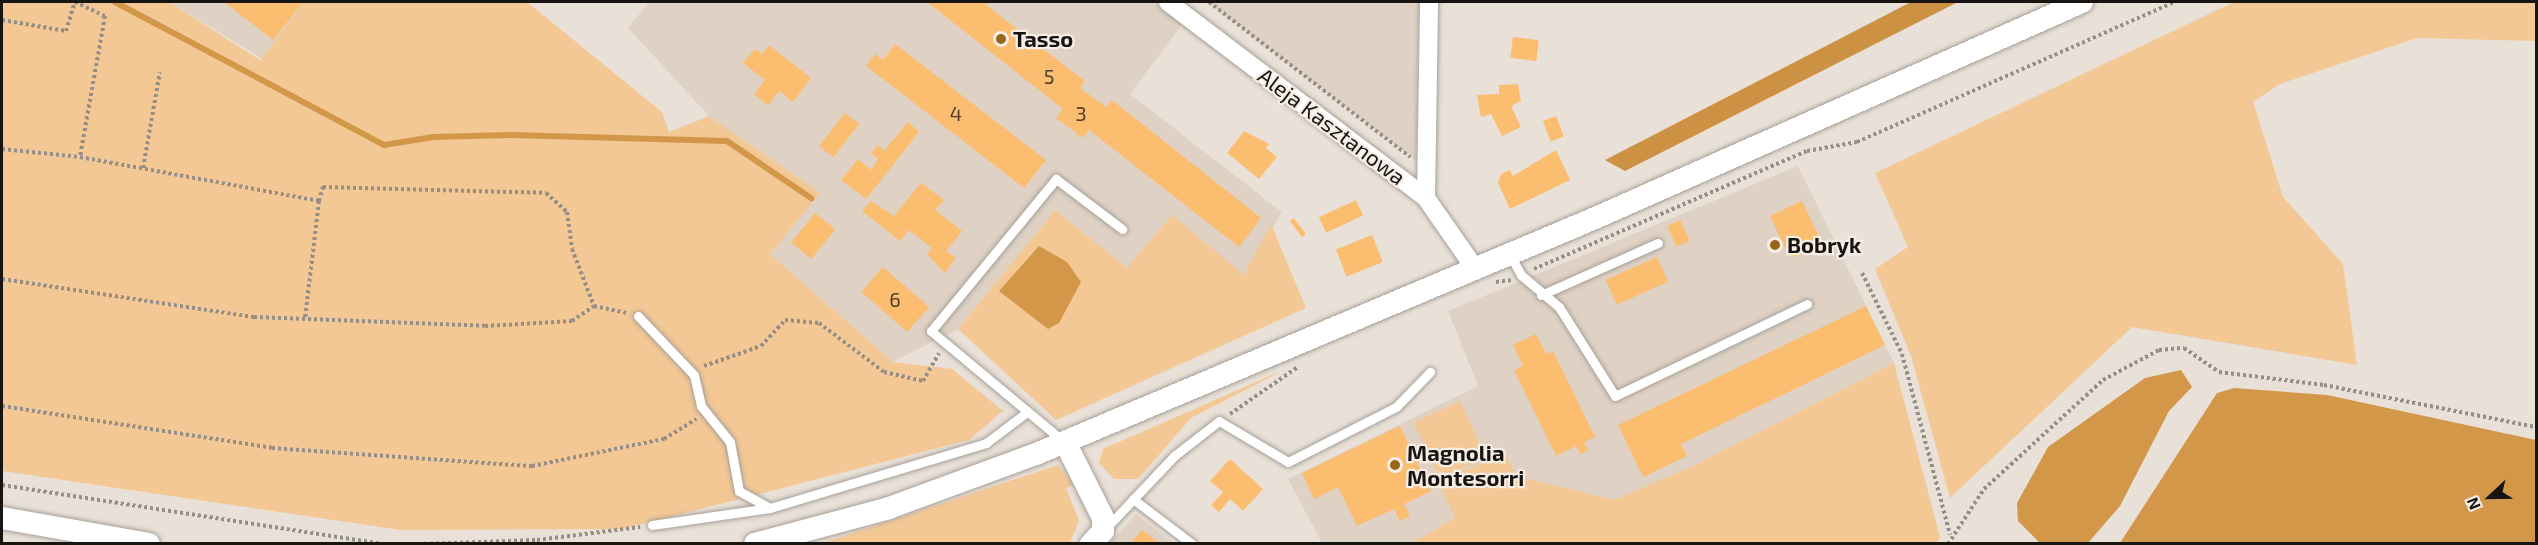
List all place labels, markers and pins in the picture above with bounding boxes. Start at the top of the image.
place label: Tasso [1013,26,1073,52]
marker: Tasso [994,32,1008,46]
place label: Bobryk [1787,232,1861,258]
marker: Bobryk [1768,238,1782,252]
place label: Magnolia Montesorri [1407,439,1524,490]
marker: Magnolia Montesorri [1388,458,1402,472]

